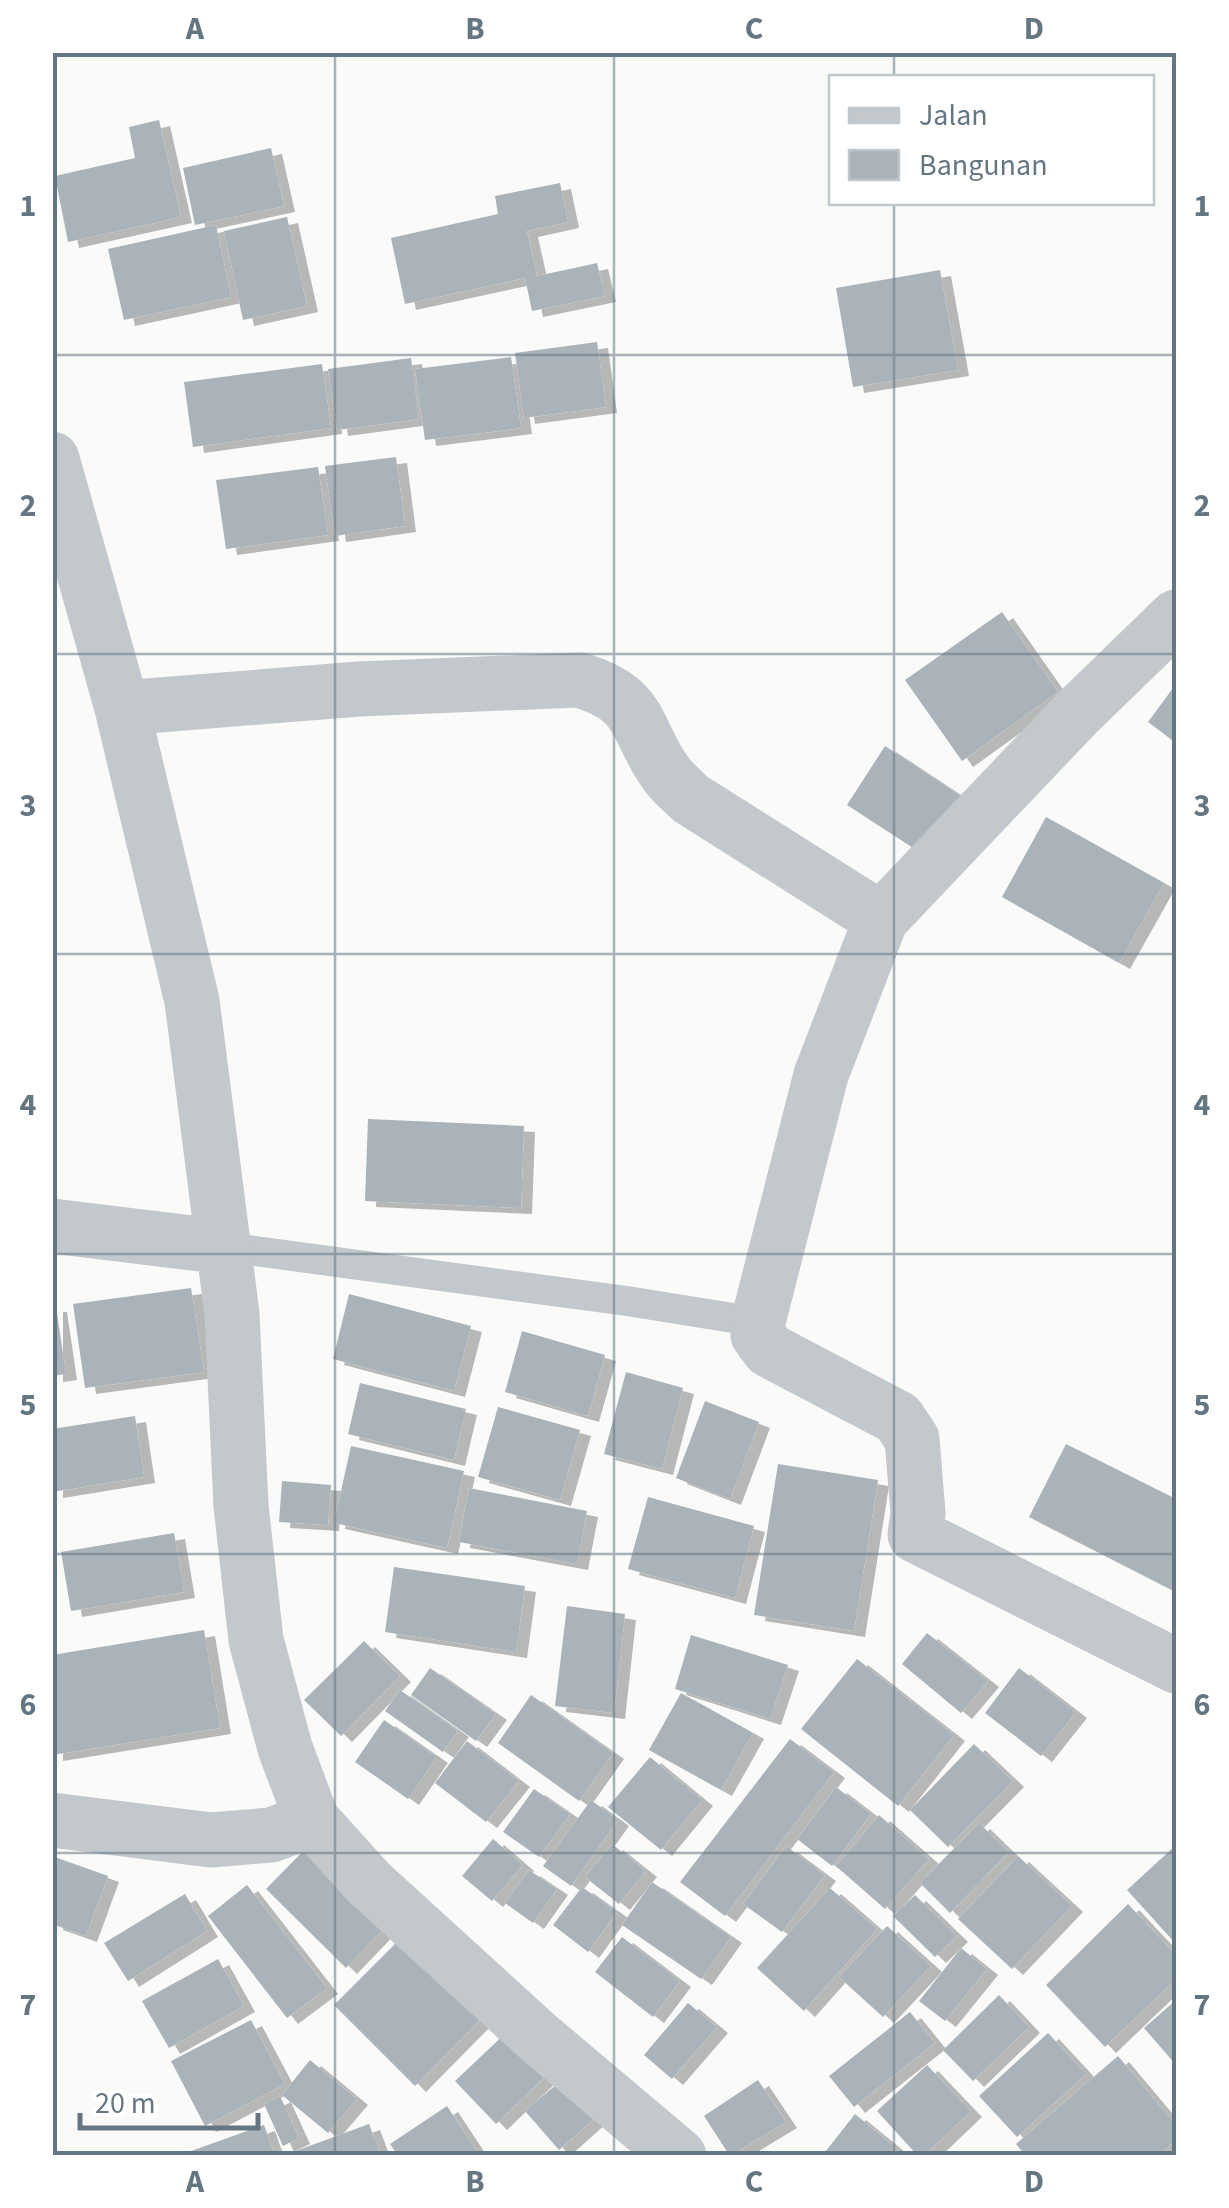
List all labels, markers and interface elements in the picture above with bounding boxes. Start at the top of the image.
text: A [185,6,205,52]
text: B [465,6,485,52]
text: C [745,6,763,52]
text: D [1024,6,1044,52]
legend [829,75,1154,205]
text: Jalan [919,94,988,137]
text: Bangunan [919,144,1048,187]
text: 1 [20,183,36,229]
text: 1 [1194,183,1210,229]
text: 2 [20,483,36,529]
text: 2 [1194,483,1210,529]
text: 3 [20,783,36,829]
text: 3 [1194,783,1210,829]
text: 4 [20,1082,37,1128]
text: 4 [1194,1082,1211,1128]
text: 5 [20,1382,36,1428]
text: 5 [1194,1382,1210,1428]
text: 6 [20,1682,36,1728]
text: 6 [1194,1682,1210,1728]
text: 7 [20,1982,36,2028]
text: 7 [1194,1982,1210,2028]
scale bar [80,2068,258,2130]
text: 20 m [95,2082,156,2125]
text: A [185,2159,205,2205]
text: B [465,2159,485,2205]
text: C [745,2159,763,2205]
text: D [1024,2159,1044,2205]

